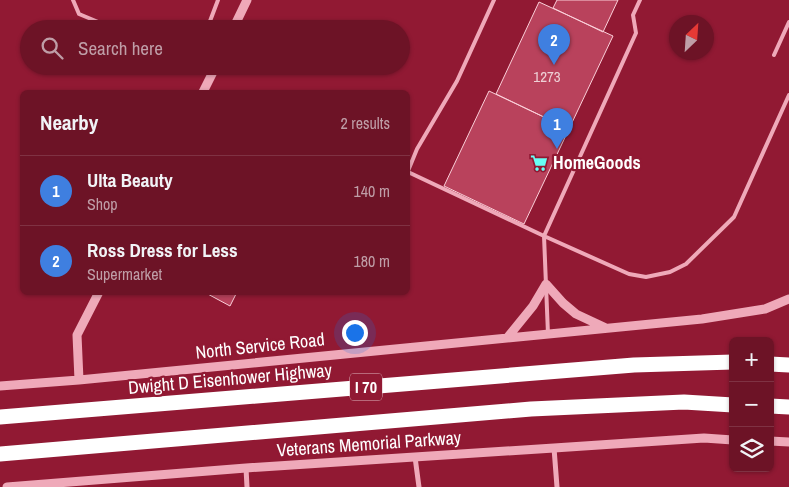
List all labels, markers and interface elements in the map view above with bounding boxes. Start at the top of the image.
north arrow [669,15,714,60]
search box [20,20,410,75]
pin: 2 [538,24,570,65]
icon: search [38,34,66,62]
text: Search here [78,35,163,61]
house number: 1273 [533,66,561,87]
text: Nearby [40,108,98,137]
pin: 1 [541,108,573,149]
text: 2 results [340,112,390,134]
place label: HomeGoods [553,150,641,175]
supermarket icon: HomeGoods [529,153,549,173]
text: Ulta Beauty [87,167,173,193]
text: 1 [52,180,60,202]
text: 140 m [354,180,390,202]
text: Shop [87,193,118,215]
text: Ross Dress for Less [87,237,238,263]
text: 2 [52,250,60,272]
text: 180 m [354,250,390,272]
text: Supermarket [87,263,162,285]
your location [342,320,368,346]
street label: North Service Road [194,326,326,365]
map controls [729,337,774,472]
button: + [729,337,774,382]
street label: Dwight D Eisenhower Highway [127,357,333,400]
road number: I 70 [350,374,382,401]
button: − [729,382,774,427]
street label: Veterans Memorial Parkway [276,425,463,462]
button: layers [729,427,774,472]

